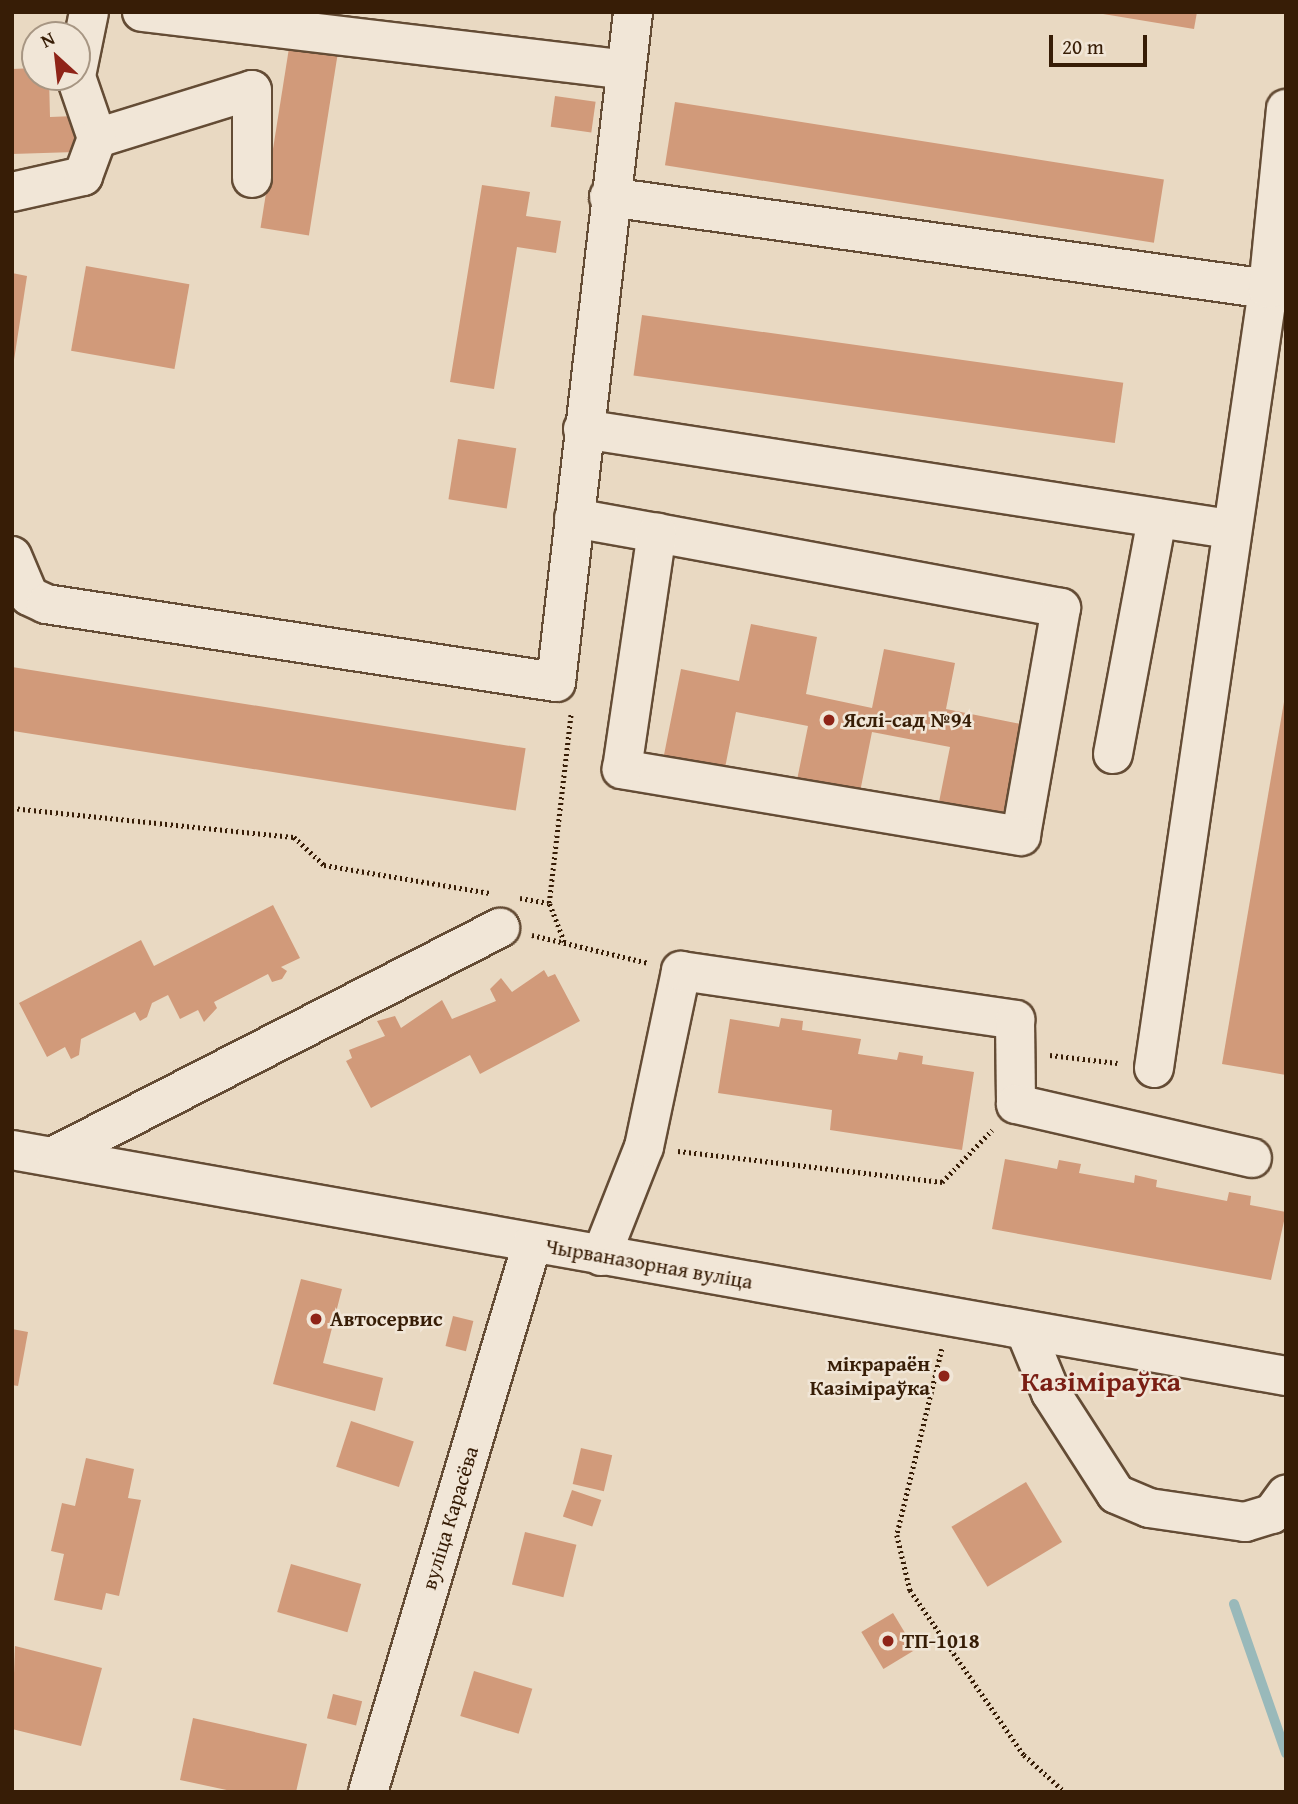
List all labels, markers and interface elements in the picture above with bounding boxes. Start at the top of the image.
north arrow [21,21,91,91]
scale bar [1053,21,1151,65]
text: N [35,24,59,54]
text: 20 m [1062,31,1104,62]
place label: Яслі-сад №94 [843,707,972,733]
marker: Яслі-сад №94 [821,712,837,728]
street label: Чырваназорная вуліца [543,1233,755,1295]
place label: Автосервис [330,1306,443,1332]
marker: Автосервис [308,1311,324,1327]
place label: мікрараён Казіміраўка [810,1351,930,1401]
district label: Казіміраўка [1021,1364,1181,1398]
marker: мікрараён Казіміраўка [936,1368,952,1384]
street label: вуліца Карасёва [416,1443,484,1593]
place label: ТП-1018 [902,1628,980,1654]
marker: ТП-1018 [880,1633,896,1649]

